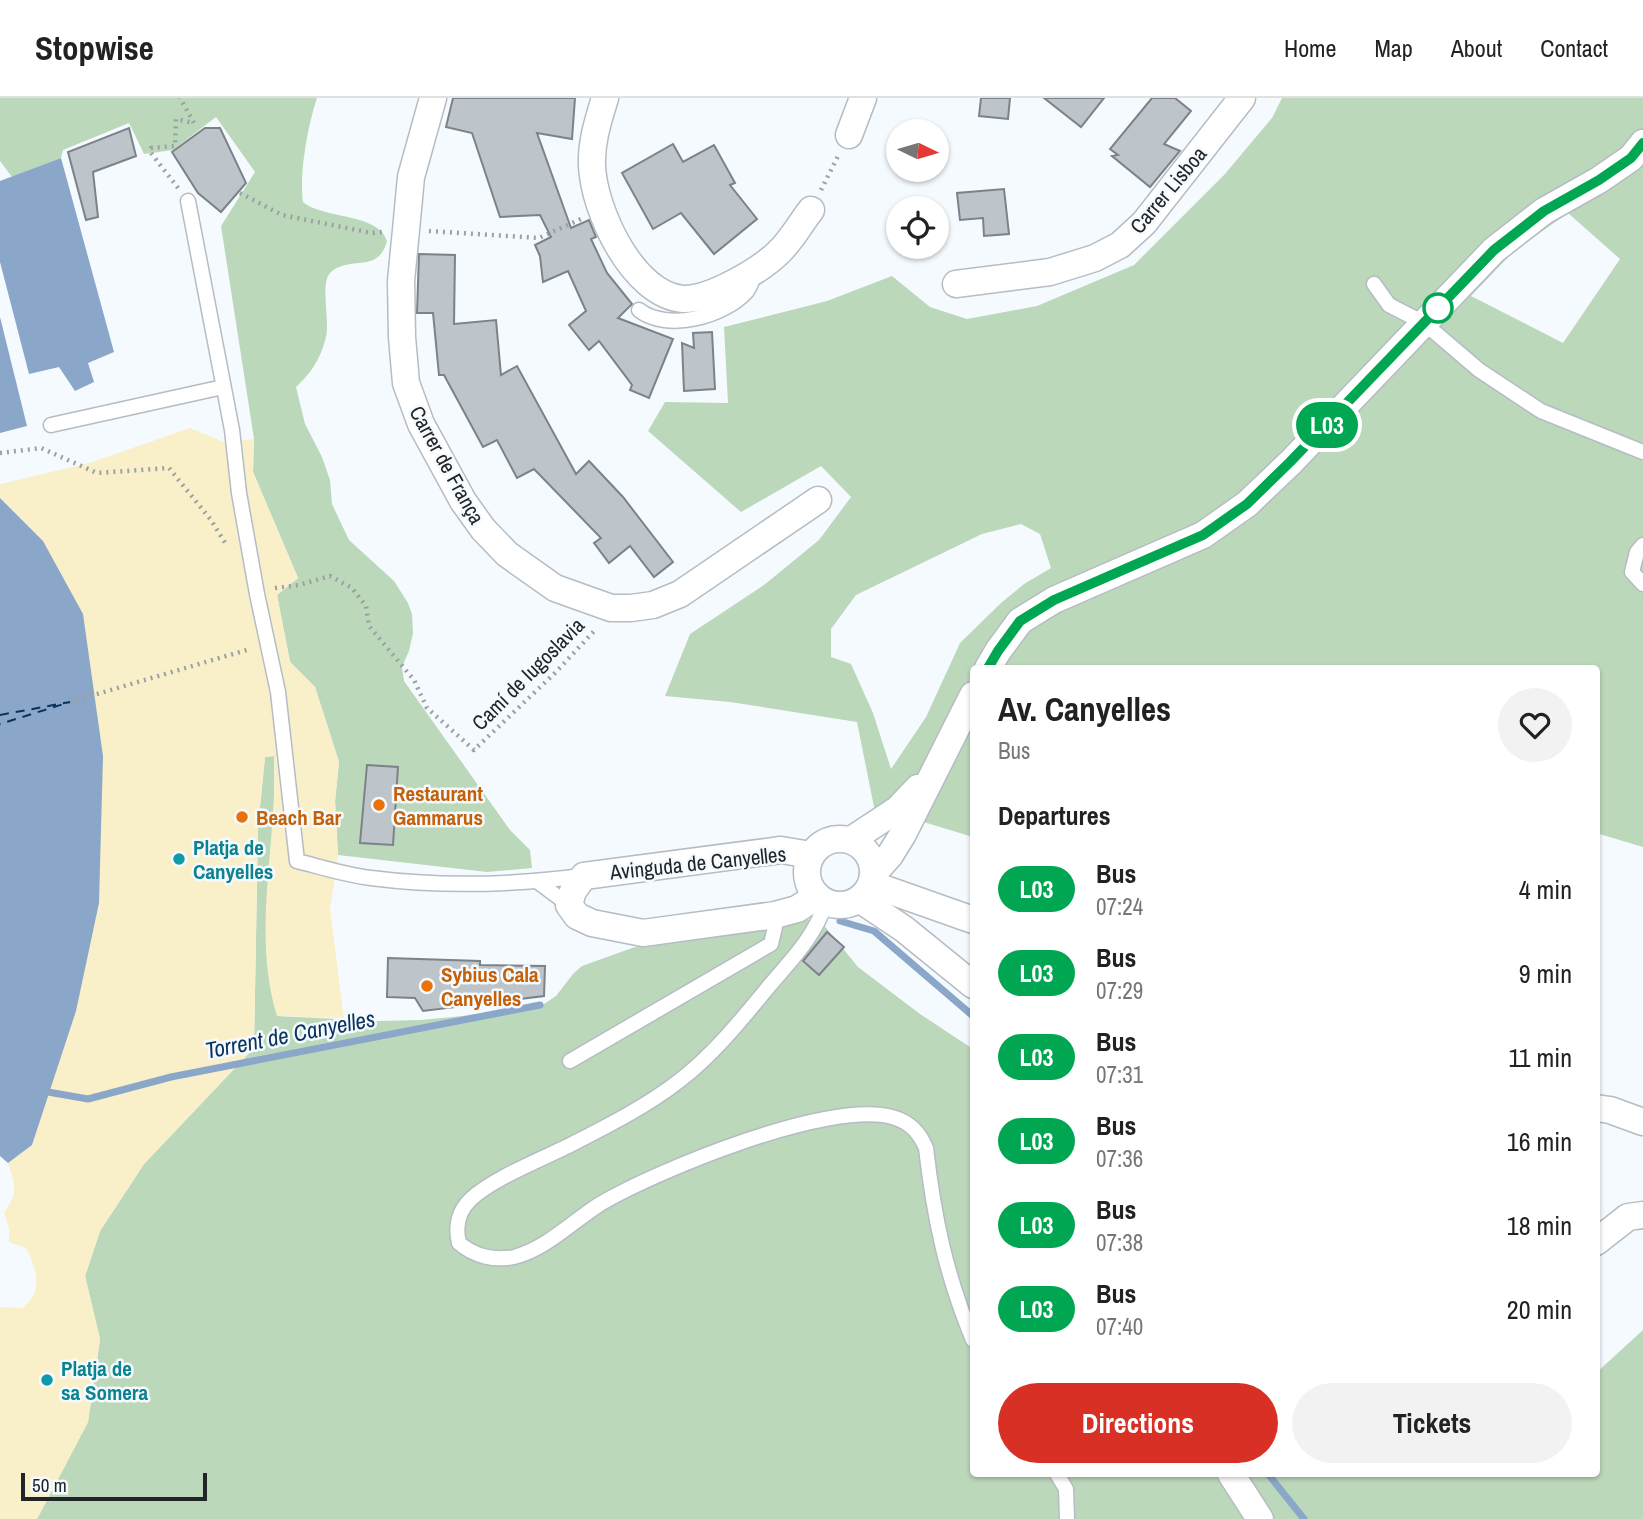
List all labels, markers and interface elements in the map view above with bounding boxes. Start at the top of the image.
text: Stopwise [35,26,154,70]
text: Home [1284,32,1336,64]
text: Map [1374,32,1413,64]
text: About [1451,32,1502,64]
text: Contact [1540,32,1608,64]
north arrow [886,119,948,182]
map controls [886,119,949,259]
street label: Carrer Lisboa [1123,140,1213,240]
button: locate [886,196,949,259]
unlabelled marker [1423,293,1453,323]
street label: Carrer de França [403,401,492,530]
line badge: L03 [1287,402,1367,448]
text: L03 [1310,409,1344,441]
street label: Camí de Iugoslavia [465,611,591,737]
text: Av. Canyelles [998,687,1171,731]
button: heart [1498,688,1572,762]
text: Bus [998,735,1031,766]
place label: Restaurant Gammarus [393,779,483,832]
marker: Restaurant Gammarus [371,797,387,813]
text: Departures [998,798,1111,833]
place label: Beach Bar [256,803,341,832]
marker: Beach Bar [234,809,250,825]
place label: Platja de Canyelles [193,833,273,886]
street label: Avinguda de Canyelles [608,839,787,887]
marker: Platja de Canyelles [171,851,187,867]
text: Bus [1096,856,1136,891]
text: 4 min [1519,872,1572,907]
text: L03 [1020,873,1053,905]
text: 07:24 [1096,891,1143,922]
text: Bus [1096,940,1136,975]
text: 9 min [1519,956,1572,991]
text: L03 [1020,957,1053,989]
place label: Sybius Cala Canyelles [441,960,539,1013]
text: 07:29 [1096,975,1143,1006]
marker: Sybius Cala Canyelles [419,978,435,994]
water label: Torrent de Canyelles [202,1002,378,1066]
text: Bus [1096,1024,1136,1059]
text: 11 min [1508,1040,1572,1075]
text: L03 [1020,1041,1053,1073]
text: 07:31 [1096,1059,1143,1090]
text: Bus [1096,1108,1136,1143]
text: 16 min [1507,1124,1572,1159]
text: L03 [1020,1125,1053,1157]
text: 07:36 [1096,1143,1143,1174]
text: Bus [1096,1192,1136,1227]
text: 18 min [1507,1208,1572,1243]
text: L03 [1020,1209,1053,1241]
text: 07:38 [1096,1227,1143,1258]
text: Bus [1096,1276,1136,1311]
text: 20 min [1507,1292,1572,1327]
text: L03 [1020,1293,1053,1325]
text: 07:40 [1096,1311,1143,1342]
place label: Platja de sa Somera [61,1354,149,1407]
marker: Platja de sa Somera [39,1372,55,1388]
button: Directions [998,1383,1278,1463]
button: Tickets [1292,1383,1572,1463]
scale bar [21,1470,206,1502]
text: 50 m [32,1472,67,1498]

